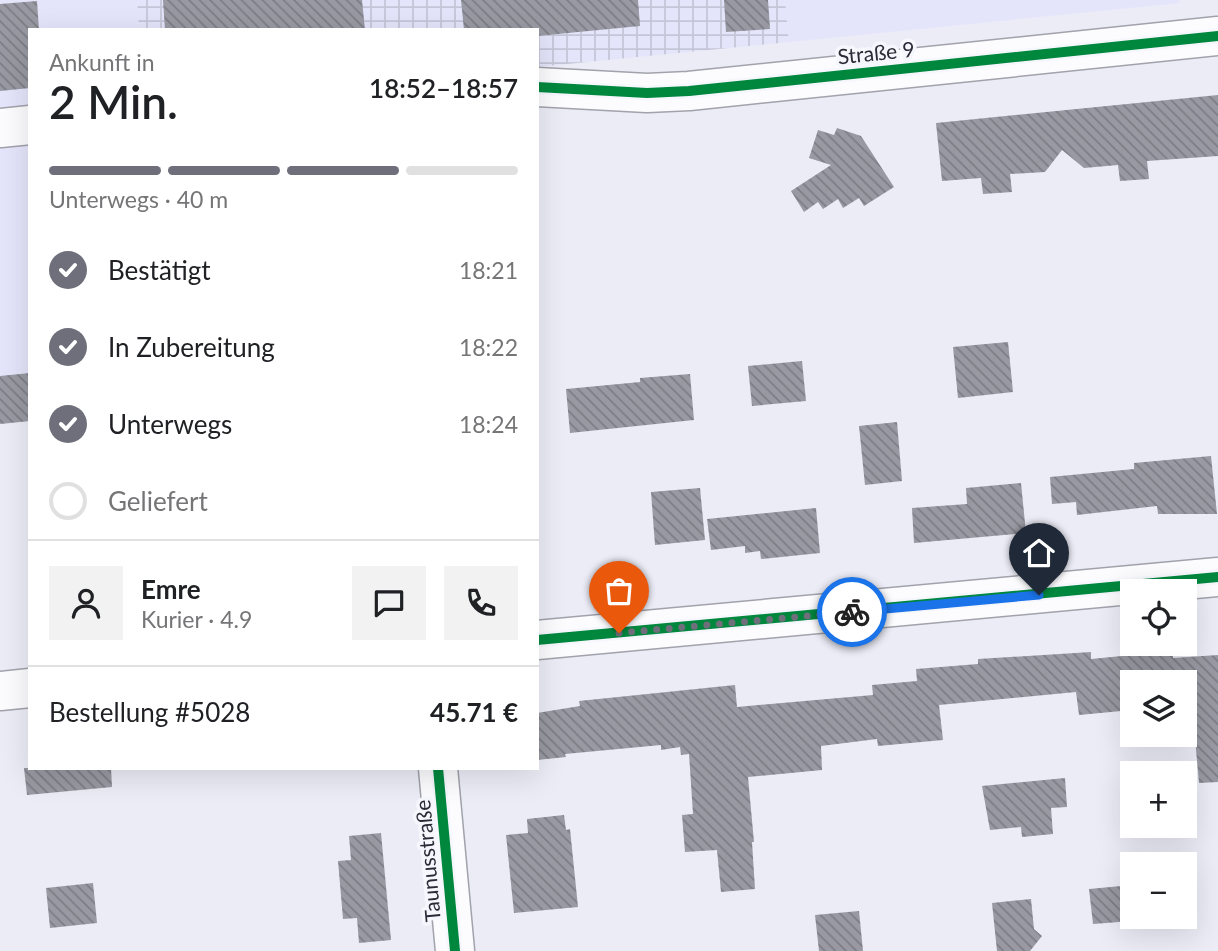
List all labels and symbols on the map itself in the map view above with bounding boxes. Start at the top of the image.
street label: Straße 9 [836,36,916,68]
pin [1009,523,1069,595]
pin [589,561,649,633]
courier [817,577,887,647]
street label: Taunusstraße [409,799,445,923]

